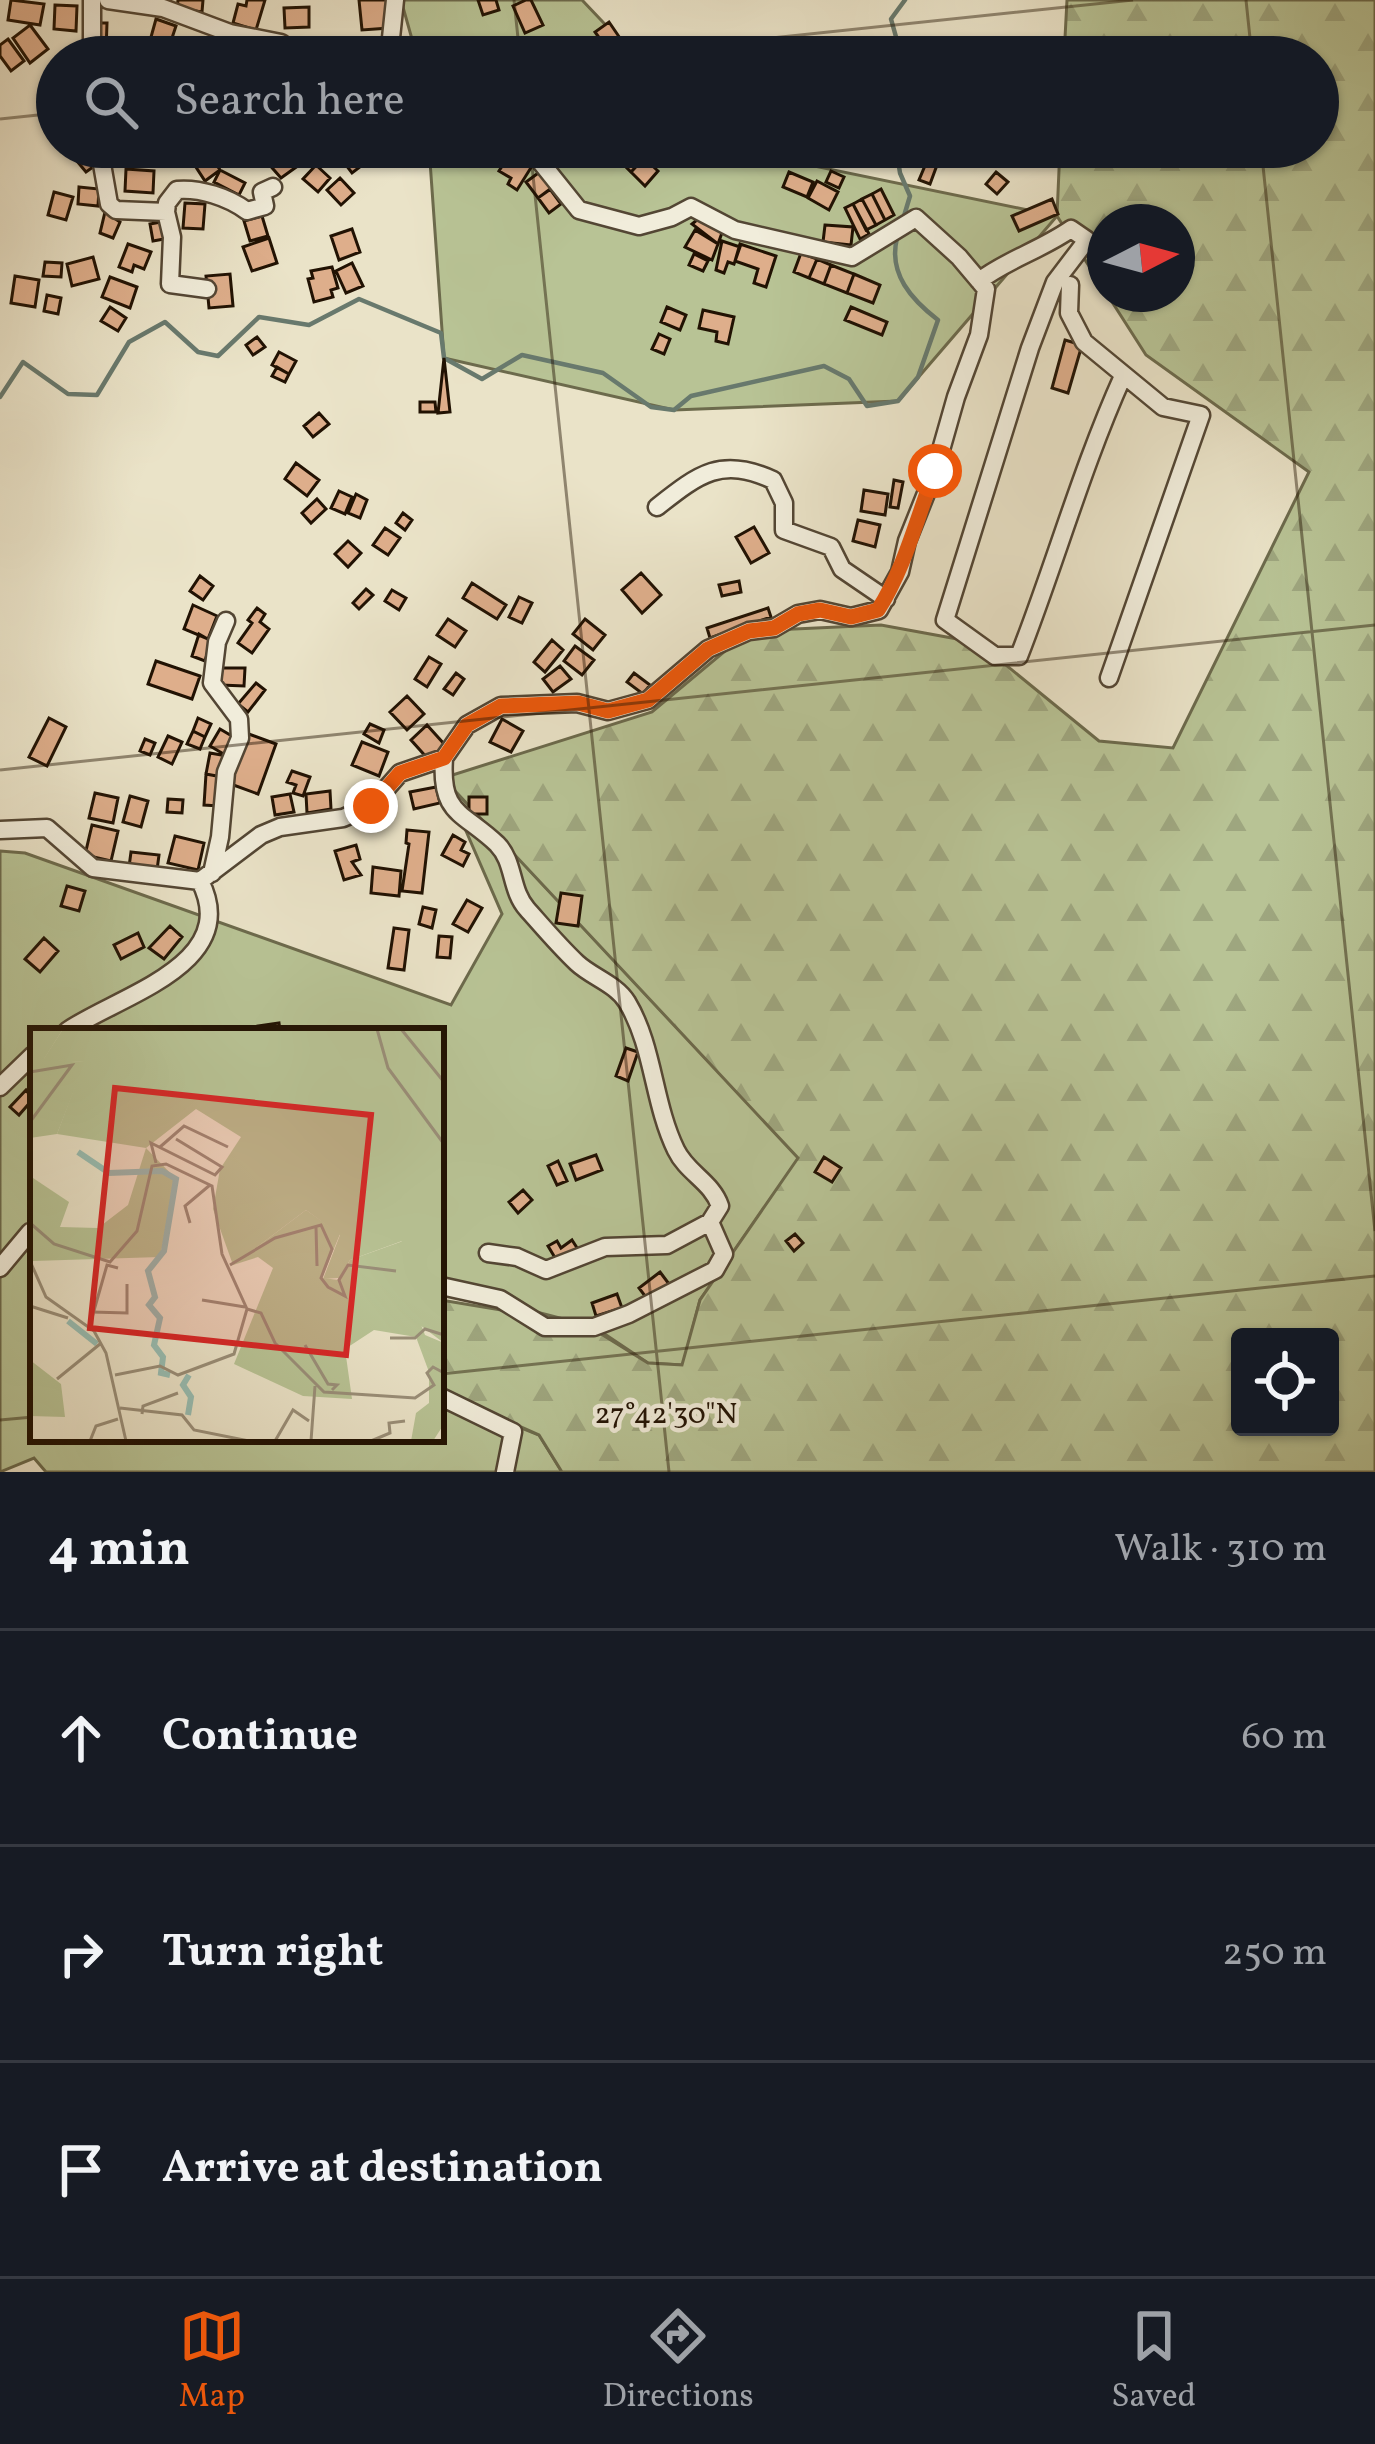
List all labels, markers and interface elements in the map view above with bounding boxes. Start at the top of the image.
search box [36,36,1339,168]
icon: search [78,69,144,135]
text: Search here [174,71,405,134]
north arrow [1087,204,1195,312]
route start [908,444,962,498]
route end [344,779,398,833]
inset map [30,1028,444,1442]
map controls [1231,1328,1339,1436]
button: locate [1231,1328,1339,1436]
text: 27°42'30"N [595,1394,737,1436]
text: 4 min [48,1515,190,1586]
text: Walk · 310 m [1114,1523,1327,1577]
icon: ahead [48,1705,114,1771]
text: Continue [162,1706,358,1769]
text: 60 m [1242,1711,1327,1765]
icon: right [48,1921,114,1987]
text: Turn right [162,1922,383,1985]
text: 250 m [1222,1927,1327,1981]
icon: arrive [48,2137,114,2203]
text: Arrive at destination [162,2138,603,2201]
tab: Map [179,2303,245,2421]
tab: Directions [602,2303,754,2421]
tab: Saved [1111,2303,1196,2421]

